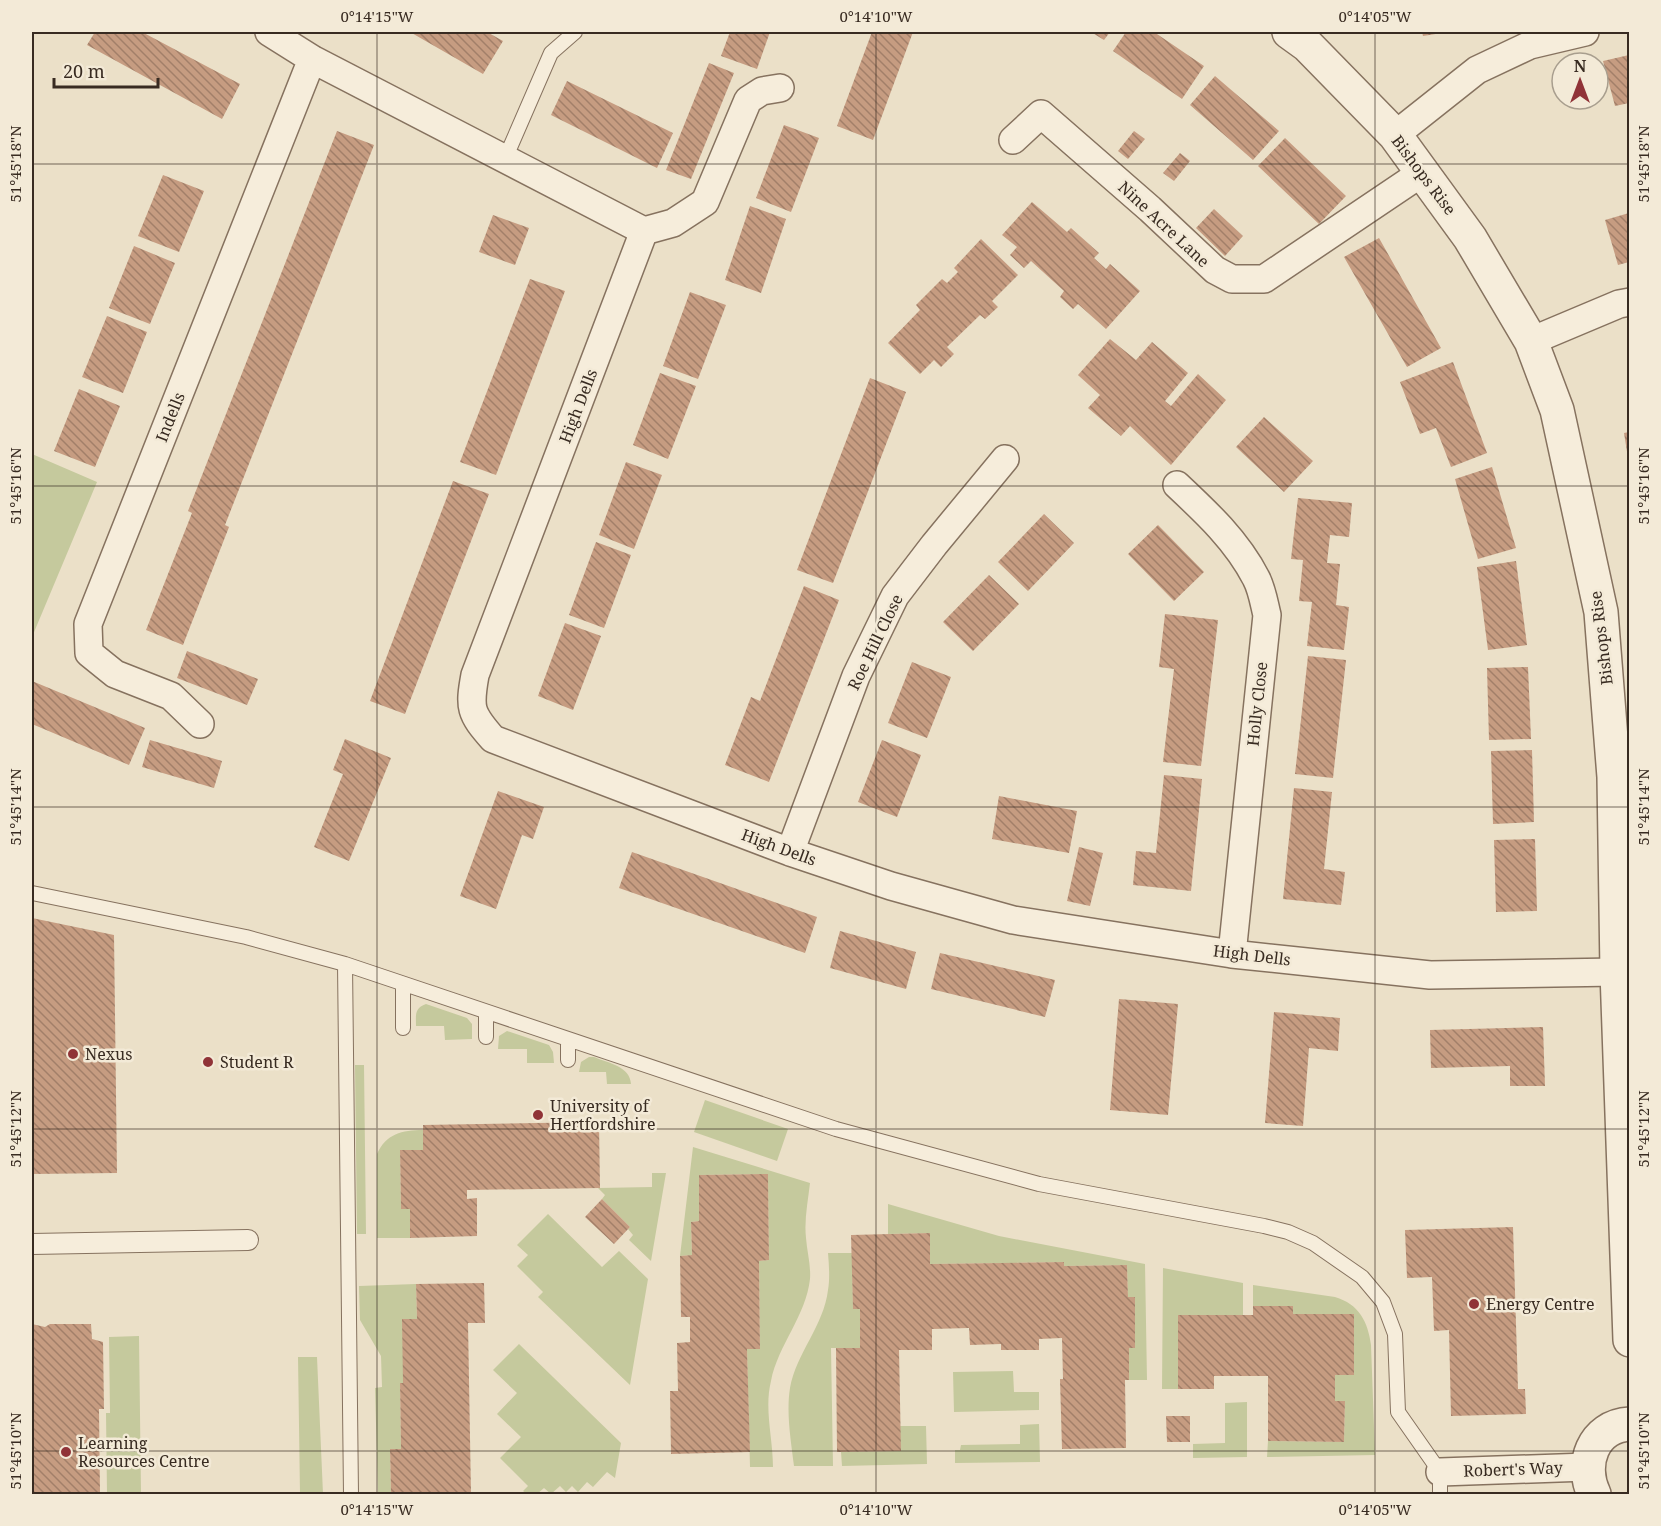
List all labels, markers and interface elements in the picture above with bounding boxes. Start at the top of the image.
text: 0°14'15"W [340,6,414,26]
text: 0°14'10"W [839,6,913,26]
text: 0°14'05"W [1338,6,1412,26]
scale bar [54,51,158,89]
north arrow [1550,51,1610,111]
text: N [1574,55,1587,77]
text: 20 m [63,59,105,83]
text: 51°45'18"N [5,125,25,203]
text: 51°45'18"N [1633,125,1653,203]
street label: Bishops Rise [1387,131,1461,219]
street label: Nine Acre Lane [1114,176,1214,272]
street label: High Dells [554,366,602,446]
street label: Indells [150,389,190,445]
text: 51°45'16"N [5,447,25,525]
text: 51°45'16"N [1633,447,1653,525]
street label: Roe Hill Close [842,590,908,694]
street label: Bishops Rise [1584,590,1618,686]
street label: Holly Close [1242,661,1272,747]
text: 51°45'14"N [5,768,25,846]
text: 51°45'14"N [1633,768,1653,846]
street label: High Dells [739,823,819,871]
street label: High Dells [1212,939,1292,971]
place label: Nexus [85,1043,132,1065]
marker: Nexus [66,1047,80,1061]
place label: Student R [220,1051,294,1073]
marker: Student R [201,1055,215,1069]
text: 51°45'12"N [5,1090,25,1168]
text: 51°45'12"N [1633,1090,1653,1168]
place label: University of Hertfordshire [550,1095,656,1135]
marker: University of Hertfordshire [531,1108,545,1122]
place label: Energy Centre [1486,1293,1595,1315]
marker: Energy Centre [1467,1297,1481,1311]
text: 51°45'10"N [5,1412,25,1490]
text: 51°45'10"N [1633,1412,1653,1490]
place label: Learning Resources Centre [78,1432,209,1472]
marker: Learning Resources Centre [59,1445,73,1459]
street label: Robert's Way [1463,1456,1564,1482]
text: 0°14'15"W [340,1499,414,1519]
text: 0°14'10"W [839,1499,913,1519]
text: 0°14'05"W [1338,1499,1412,1519]

